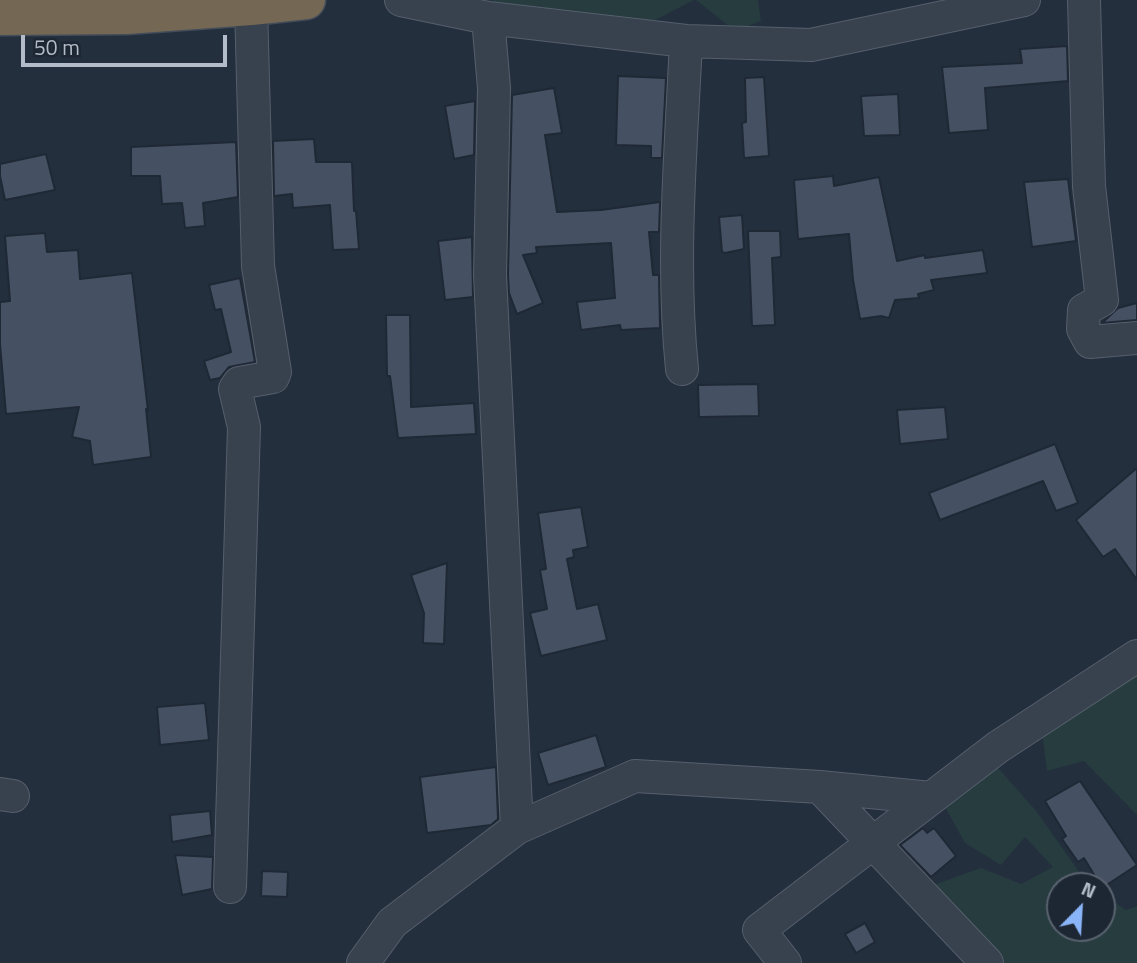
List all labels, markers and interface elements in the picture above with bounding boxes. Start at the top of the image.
scale bar [24,21,231,65]
text: 50 m [34,31,80,63]
north arrow [1046,872,1116,942]
text: N [1077,873,1101,905]

